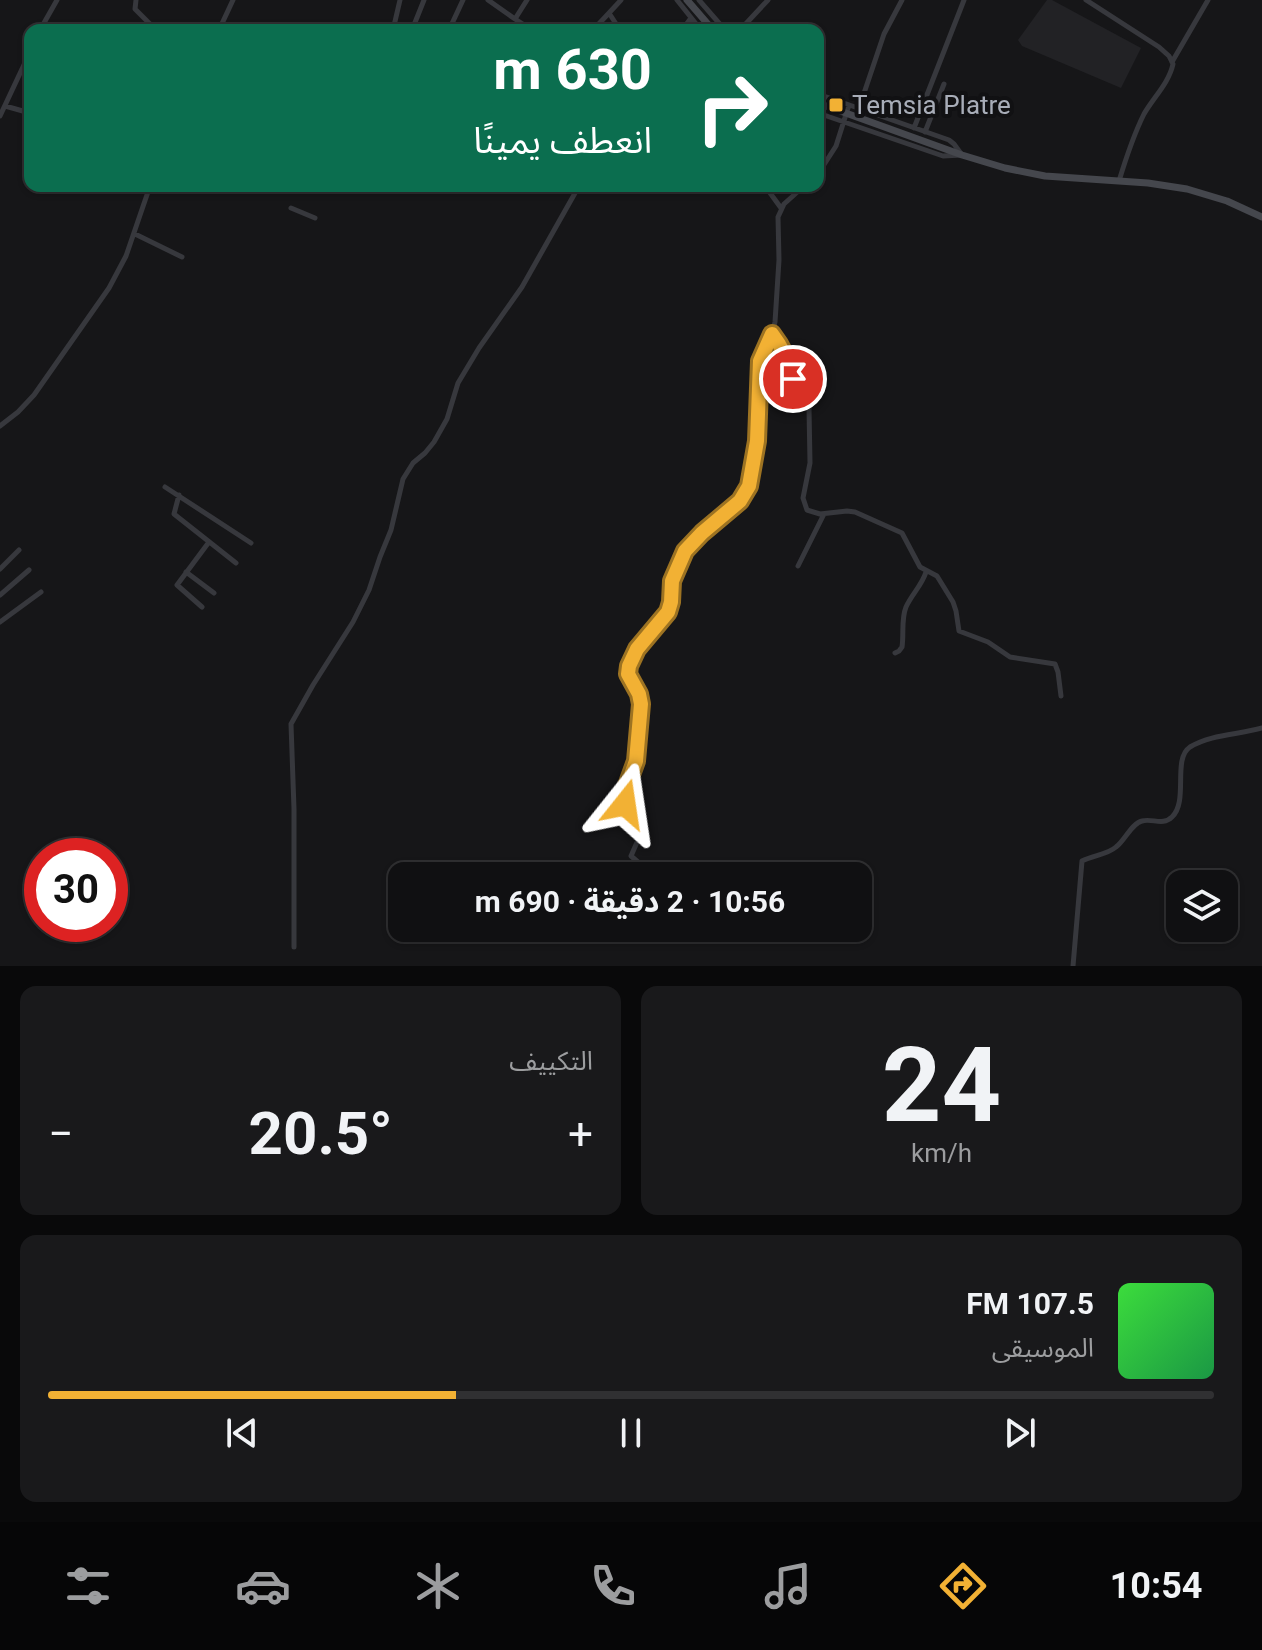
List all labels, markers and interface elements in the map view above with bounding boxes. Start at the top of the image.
text: 630 m [493,37,652,103]
icon: right [680,56,784,160]
place label: Temsia Platre [852,90,1011,120]
marker: Temsia Platre [827,96,845,114]
text: انعطف يمينًا [473,120,652,162]
pin [759,345,827,413]
icon: arrive [771,357,815,401]
position arrow [583,762,667,846]
speed limit sign: 30 [24,838,128,942]
map controls [1166,870,1238,942]
button: layers [1166,870,1238,942]
text: 10:56 · 2 دقيقة · 690 m [475,884,785,919]
text: 24 [882,1025,1001,1146]
text: التكييف [509,1046,593,1076]
text: 20.5° [249,1098,393,1169]
text: − [48,1108,73,1160]
text: + [568,1108,593,1160]
text: km/h [911,1138,972,1168]
text: 107.5 FM [966,1286,1094,1321]
text: الموسيقى [992,1333,1094,1363]
icon: previous [220,1411,264,1455]
icon: pause [609,1411,653,1455]
icon: next [998,1411,1042,1455]
icon: filters [60,1558,116,1614]
icon: car [235,1558,291,1614]
icon: climate [410,1558,466,1614]
icon: phone [585,1558,641,1614]
icon: music [760,1558,816,1614]
icon: directions [935,1558,991,1614]
text: 10:54 [1110,1565,1202,1607]

